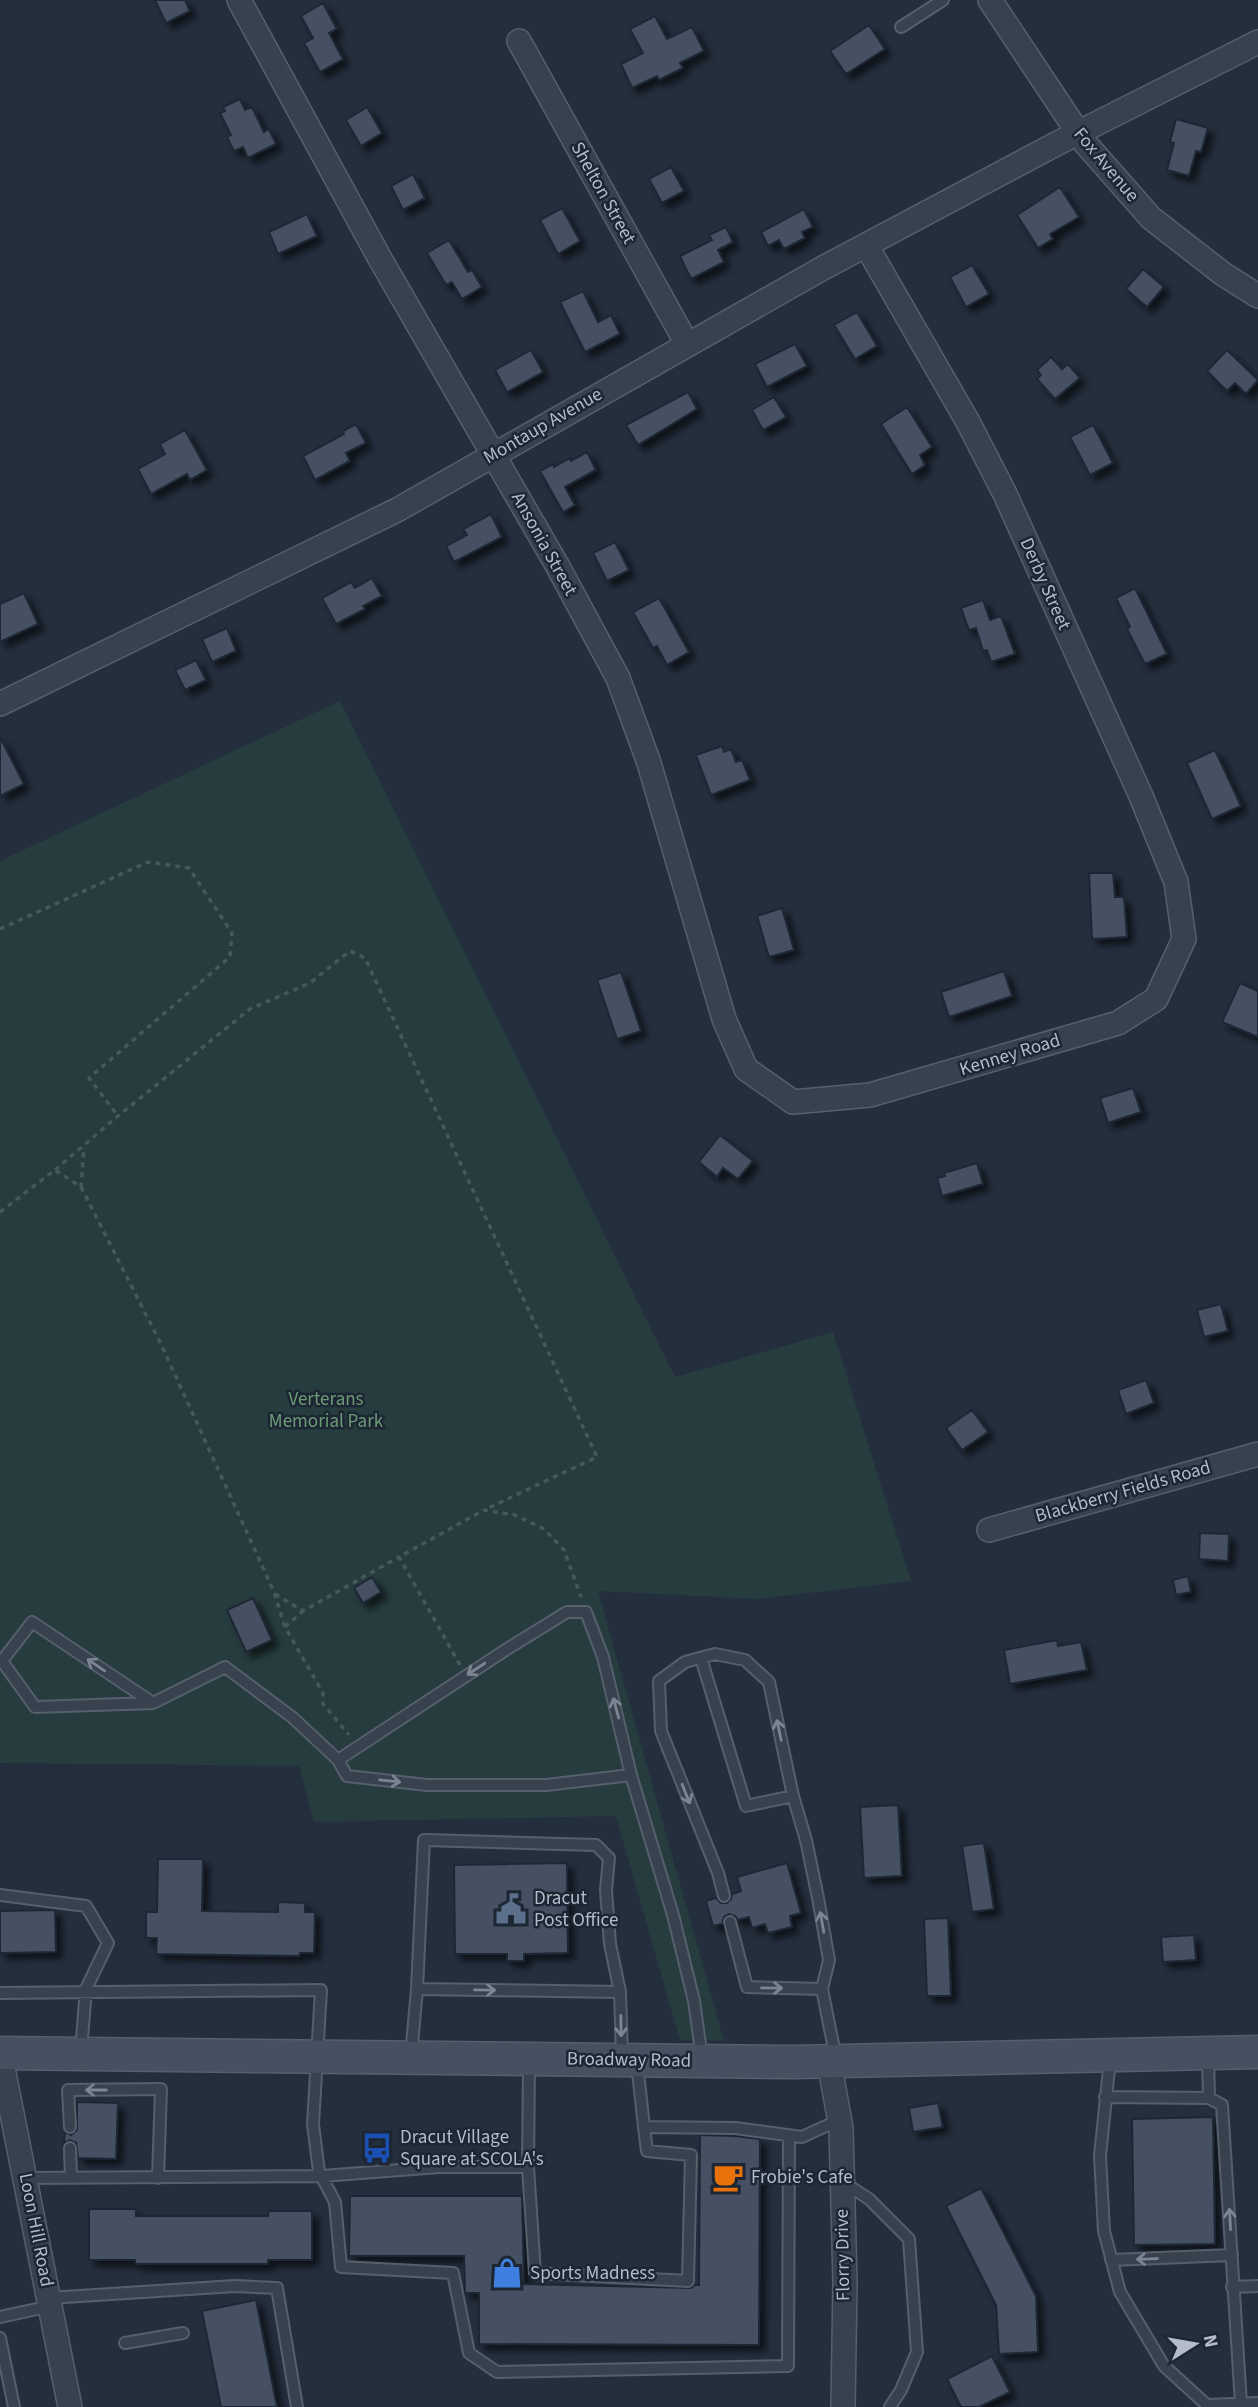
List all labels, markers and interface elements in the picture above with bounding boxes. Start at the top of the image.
street label: Fox Avenue [1067,122,1145,208]
street label: Shelton Street [564,137,642,249]
street label: Montaup Avenue [479,381,607,471]
street label: Ansonia Street [504,487,584,601]
street label: Derby Street [1013,534,1078,635]
street label: Kenney Road [956,1027,1064,1083]
park label: Verterans Memorial Park [269,1386,384,1435]
street label: Blackberry Fields Road [1032,1454,1214,1530]
one-way arrow [87,1658,106,1672]
one-way arrow [467,1662,486,1677]
one-way arrow [609,1697,622,1720]
one-way arrow [771,1719,785,1742]
one-way arrow [378,1775,401,1788]
one-way arrow [681,1783,694,1805]
place label: Dracut Post Office [534,1885,618,1934]
public building icon: Dracut Post Office [494,1892,528,1926]
one-way arrow [815,1911,828,1934]
one-way arrow [760,1981,783,1995]
one-way arrow [474,1983,497,1997]
one-way arrow [615,2014,628,2037]
street label: Broadway Road [567,2045,691,2075]
one-way arrow [85,2083,108,2096]
place label: Dracut Village Square at SCOLA's [400,2124,544,2173]
bus stop icon: Dracut Village Square at SCOLA's [360,2131,394,2165]
cafe icon: Frobie's Cafe [711,2160,745,2194]
place label: Frobie's Cafe [751,2164,853,2191]
street label: Loon Hill Road [12,2171,60,2289]
one-way arrow [1223,2208,1236,2231]
street label: Florry Drive [829,2209,857,2301]
one-way arrow [1136,2252,1159,2265]
shop icon: Sports Madness [490,2256,524,2290]
place label: Sports Madness [530,2260,655,2287]
north arrow [1160,2309,1230,2379]
text: N [1196,2332,1225,2350]

